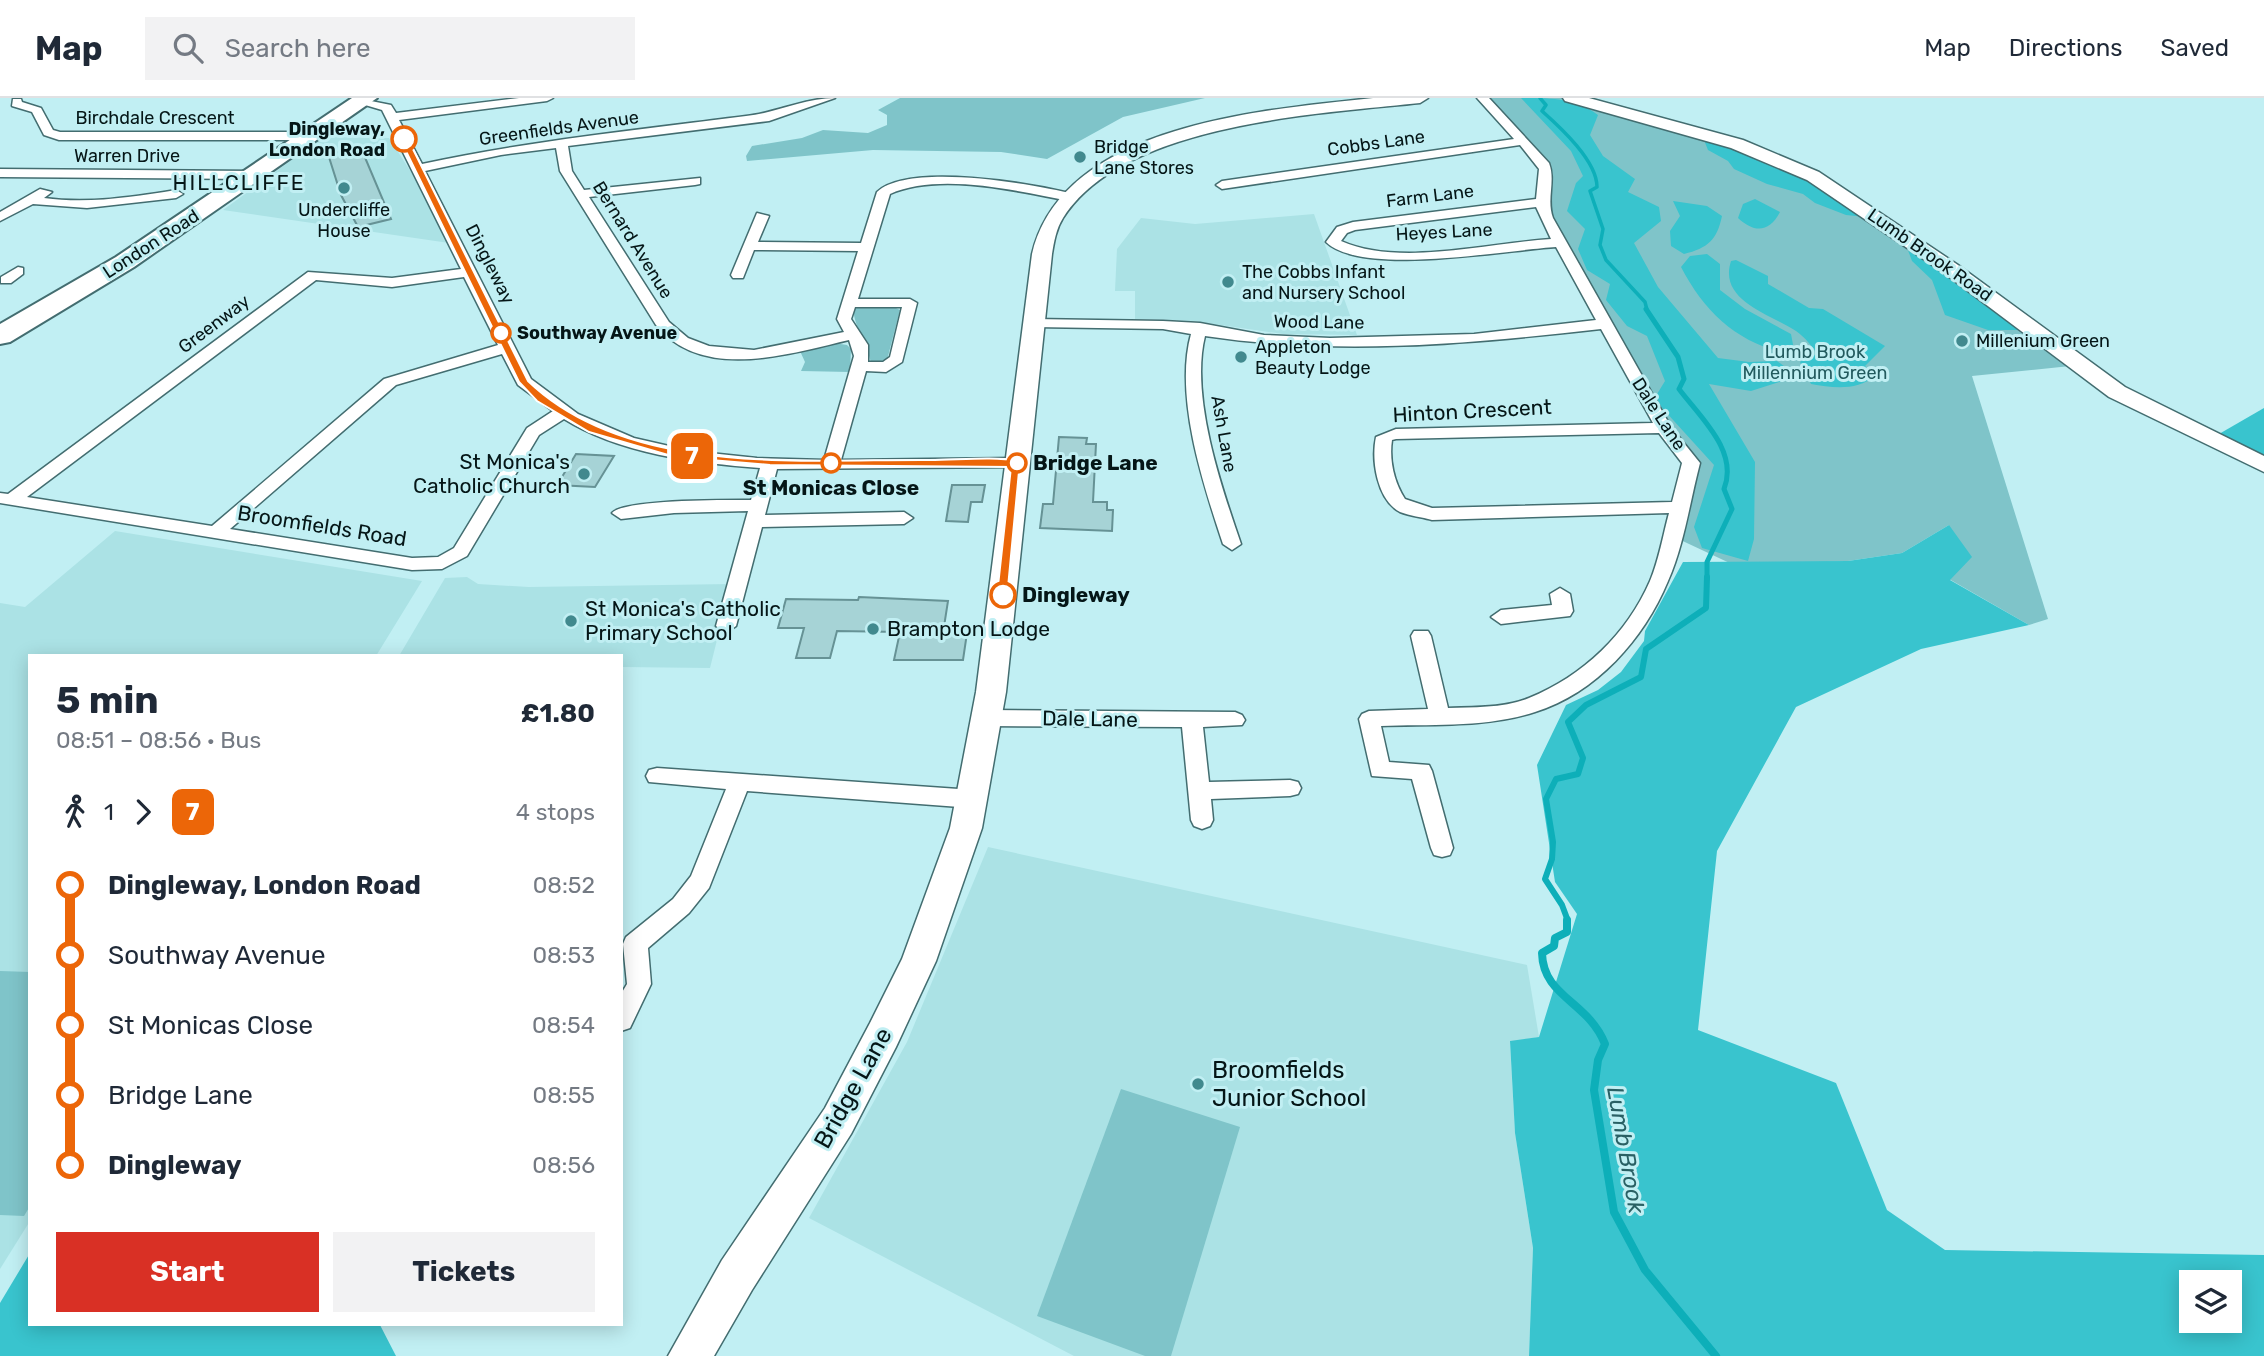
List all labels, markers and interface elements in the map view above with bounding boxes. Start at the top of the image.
search box [145,17,635,80]
text: Map [35,29,103,68]
icon: search [169,29,207,67]
text: Search here [225,33,370,64]
text: Map [1924,34,1971,62]
text: Directions [2009,34,2122,62]
text: Saved [2160,34,2229,62]
street label: Greenfields Avenue [478,106,640,150]
street label: Birchdale Crescent [75,107,235,129]
place label: Dingleway, London Road [269,118,385,161]
street label: Cobbs Lane [1326,125,1426,161]
marker: Dingleway, London Road [391,126,417,152]
place label: Bridge Lane Stores [1094,136,1194,179]
street label: Warren Drive [74,145,180,167]
marker: Bridge Lane Stores [1072,149,1088,165]
district label: HILLCLIFFE [173,170,305,195]
street label: Bernard Avenue [588,177,678,303]
marker: Undercliffe House [336,180,352,196]
street label: Farm Lane [1385,180,1475,212]
place label: Undercliffe House [298,199,390,242]
street label: Lumb Brook Road [1863,204,1997,306]
street label: London Road [99,205,203,283]
street label: Heyes Lane [1395,218,1493,246]
street label: Dingleway [461,220,519,308]
place label: The Cobbs Infant and Nursery School [1242,261,1405,304]
marker: The Cobbs Infant and Nursery School [1220,274,1236,290]
street label: Greenway [174,290,254,358]
street label: Wood Lane [1273,310,1365,334]
place label: Southway Avenue [517,322,678,344]
marker: Southway Avenue [491,323,511,343]
place label: Millenium Green [1976,330,2110,352]
marker: Millenium Green [1954,333,1970,349]
place label: Appleton Beauty Lodge [1255,336,1371,379]
park label: Lumb Brook Millennium Green [1743,341,1887,384]
marker: Appleton Beauty Lodge [1233,349,1249,365]
street label: Dale Lane [1627,374,1691,454]
street label: Ash Lane [1206,394,1242,474]
street label: Hinton Crescent [1392,394,1552,427]
line badge: 7 [669,433,715,479]
text: 7 [685,442,699,470]
place label: St Monica's Catholic Church [413,449,570,498]
place label: Bridge Lane [1033,450,1158,475]
marker: St Monicas Close [821,453,841,473]
marker: Bridge Lane [1007,453,1027,473]
marker: St Monica's Catholic Church [576,466,592,482]
place label: St Monicas Close [743,475,919,500]
street label: Broomfields Road [236,500,408,551]
marker: Dingleway [990,582,1016,608]
place label: Dingleway [1022,582,1130,607]
place label: St Monica's Catholic Primary School [585,596,781,645]
marker: St Monica's Catholic Primary School [563,613,579,629]
place label: Brampton Lodge [887,616,1050,641]
marker: Brampton Lodge [865,621,881,637]
text: 5 min [56,677,159,723]
text: £1.80 [521,698,595,729]
street label: Dale Lane [1042,705,1138,732]
text: 08:51 – 08:56 · Bus [56,726,261,754]
icon: walk [56,793,94,831]
icon: forward [124,793,162,831]
text: 1 [104,798,114,826]
text: 7 [186,798,200,826]
text: 4 stops [516,798,595,826]
text: Dingleway, London Road [108,870,421,901]
text: 08:52 [533,871,595,899]
text: Southway Avenue [108,940,326,971]
text: 08:53 [532,941,595,969]
text: St Monicas Close [108,1010,313,1041]
text: 08:54 [532,1011,595,1039]
street label: Bridge Lane [808,1023,898,1153]
place label: Broomfields Junior School [1212,1056,1366,1112]
marker: Broomfields Junior School [1190,1076,1206,1092]
text: Bridge Lane [108,1080,253,1111]
text: 08:55 [533,1081,595,1109]
water label: Lumb Brook [1601,1084,1651,1217]
text: Dingleway [108,1150,241,1181]
text: 08:56 [532,1151,595,1179]
button: Start [56,1232,319,1312]
button: Tickets [333,1232,595,1312]
map controls [2179,1270,2242,1333]
button: layers [2179,1270,2242,1333]

